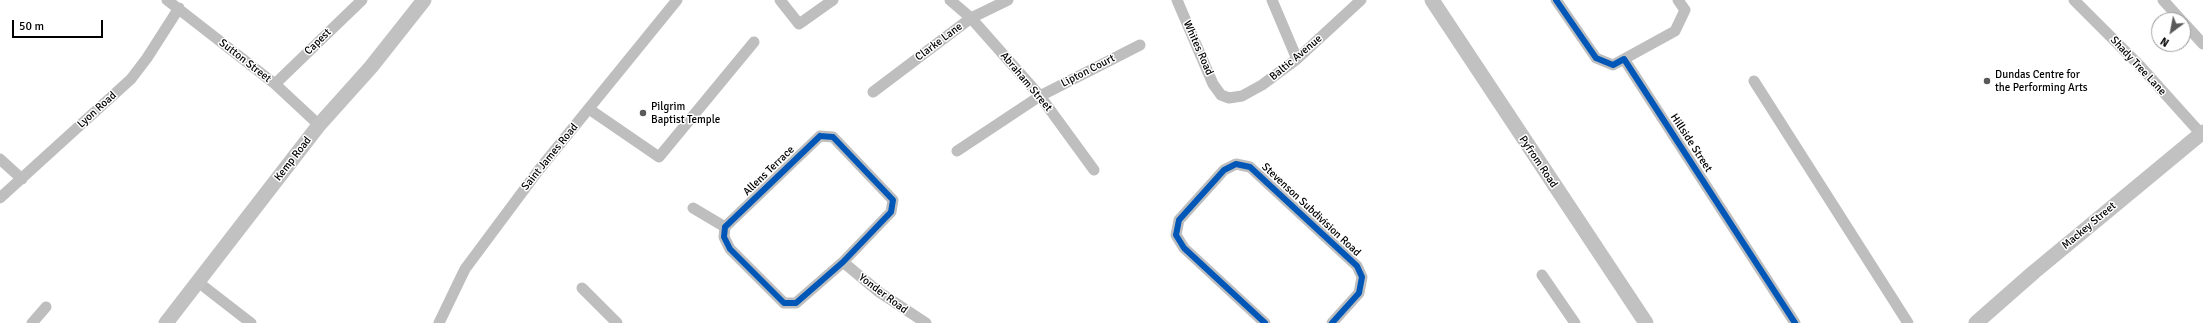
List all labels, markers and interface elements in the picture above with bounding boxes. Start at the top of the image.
scale bar [14,12,105,38]
north arrow [2151,12,2191,52]
text: 50 m [19,19,44,34]
street label: Whites Road [1180,19,1216,77]
street label: Clarke Lane [913,20,965,64]
street label: Capest [302,26,334,58]
street label: Baltic Avenue [1267,32,1325,84]
street label: Shady Tree Lane [2107,34,2169,98]
text: N [2158,34,2172,49]
street label: Sutton Street [216,37,274,85]
street label: Abraham Street [997,50,1055,114]
street label: Lipton Court [1059,52,1117,90]
place label: Dundas Centre for the Performing Arts [1995,68,2088,94]
marker: Dundas Centre for the Performing Arts [1982,76,1992,86]
street label: Lyon Road [75,89,119,131]
place label: Pilgrim Baptist Temple [651,100,720,126]
marker: Pilgrim Baptist Temple [638,108,648,118]
street label: Hillside Street [1667,111,1715,175]
street label: Saint James Road [519,121,581,193]
street label: Kemp Road [272,134,314,184]
street label: Pyfrom Road [1516,134,1560,190]
street label: Allens Terrace [741,143,797,199]
street label: Stevenson Subdivision Road [1259,161,1363,259]
street label: Mackey Street [2059,200,2119,252]
street label: Yonder Road [856,271,910,317]

